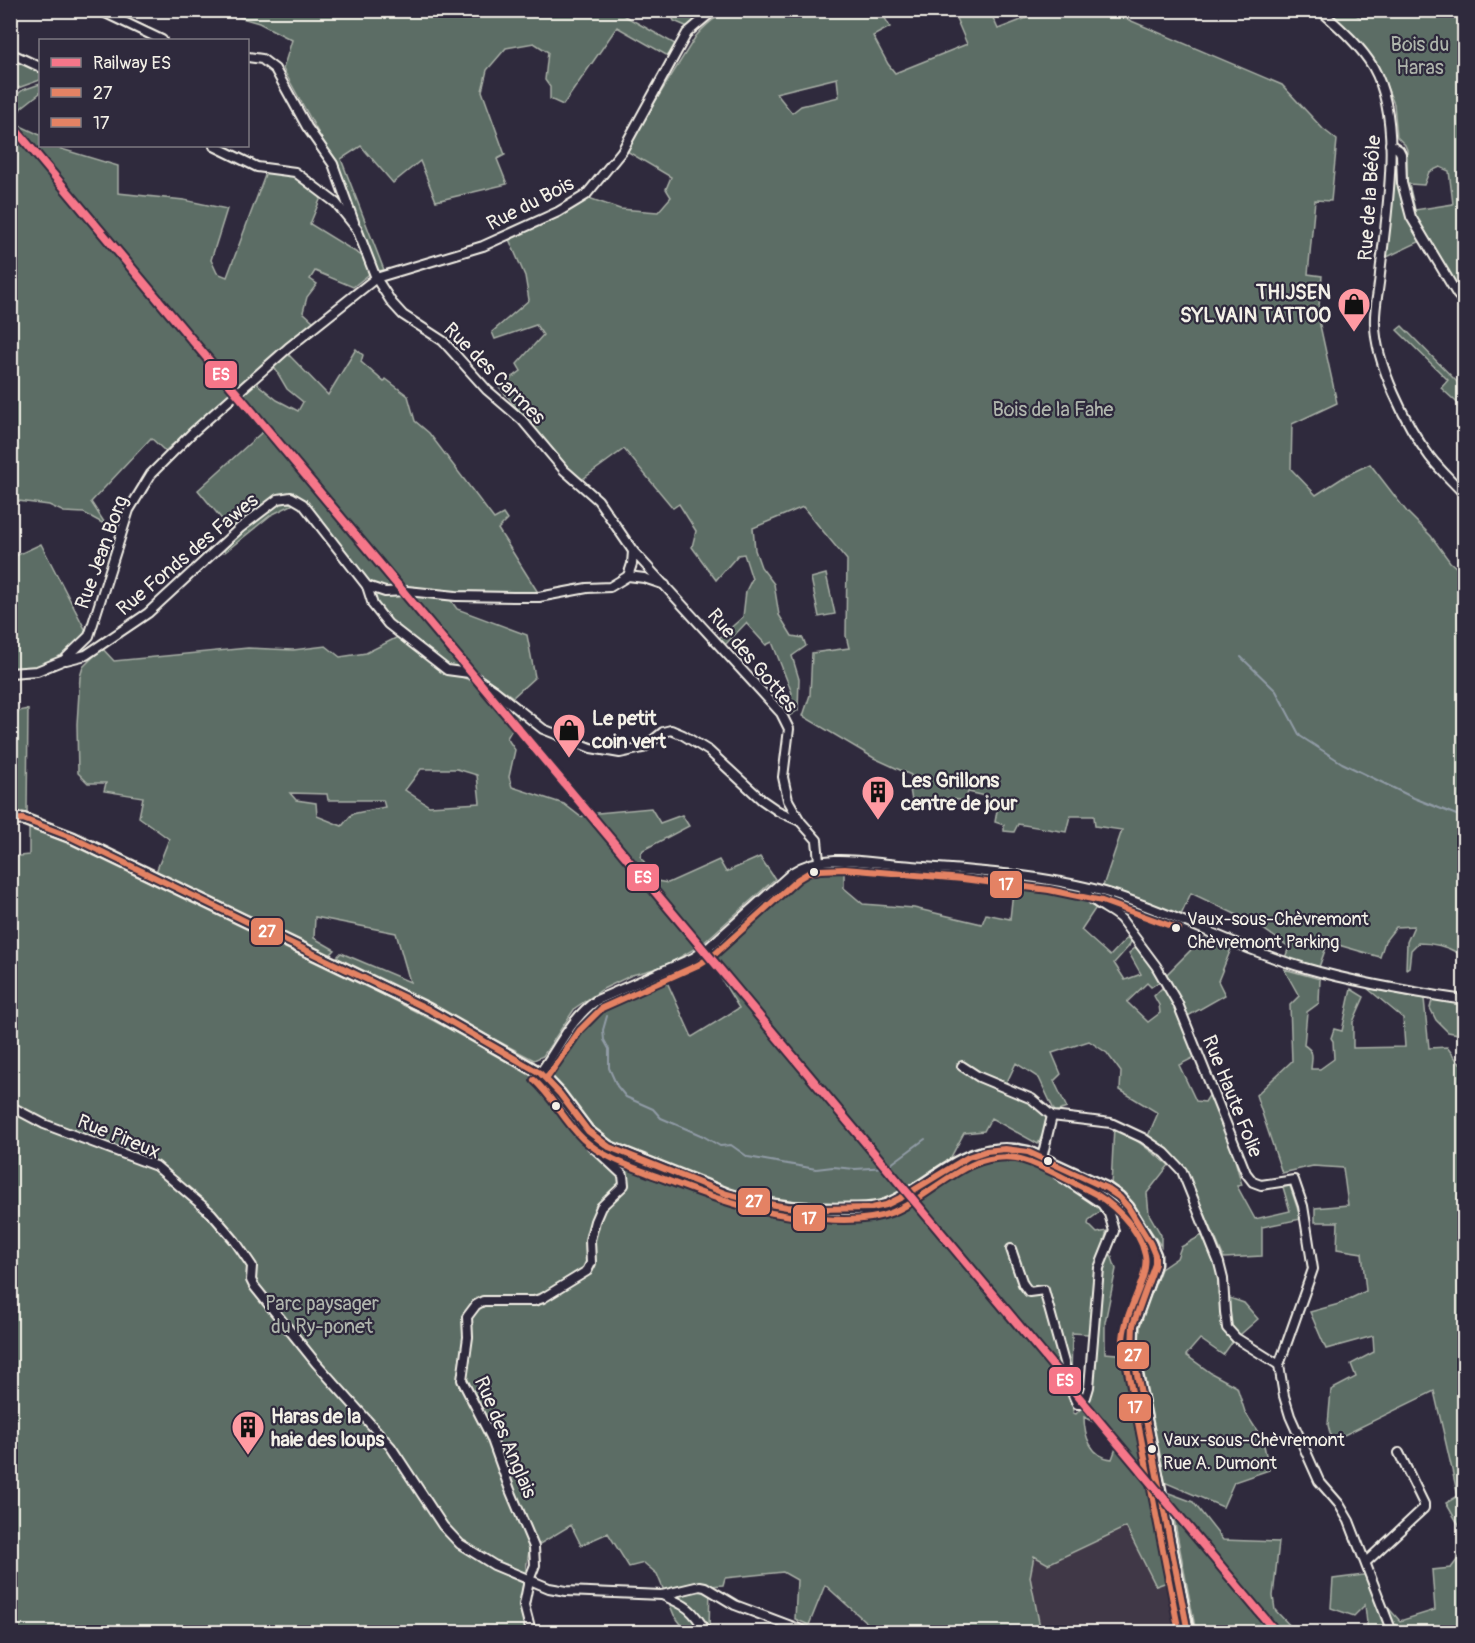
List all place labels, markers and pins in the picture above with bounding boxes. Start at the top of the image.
place label: THIJSEN SYLVAIN TATTOO [1180,280,1331,328]
shop icon: THIJSEN SYLVAIN TATTOO [1336,286,1372,333]
place label: Le petit coin vert [591,706,667,754]
shop icon: Le petit coin vert [551,712,587,759]
place label: Les Grillons centre de jour [900,768,1018,816]
building icon: Les Grillons centre de jour [860,774,896,821]
unlabelled marker [808,866,820,878]
place label: Vaux-sous-Chèvremont Chèvremont Parking [1187,908,1369,954]
marker: Vaux-sous-Chèvremont Chèvremont Parking [1170,922,1182,934]
unlabelled marker [550,1100,562,1112]
unlabelled marker [1042,1155,1054,1167]
place label: Haras de la haie des loups [271,1404,385,1452]
building icon: Haras de la haie des loups [230,1409,266,1456]
place label: Vaux-sous-Chèvremont Rue A. Dumont [1163,1429,1345,1475]
marker: Vaux-sous-Chèvremont Rue A. Dumont [1146,1443,1158,1455]

